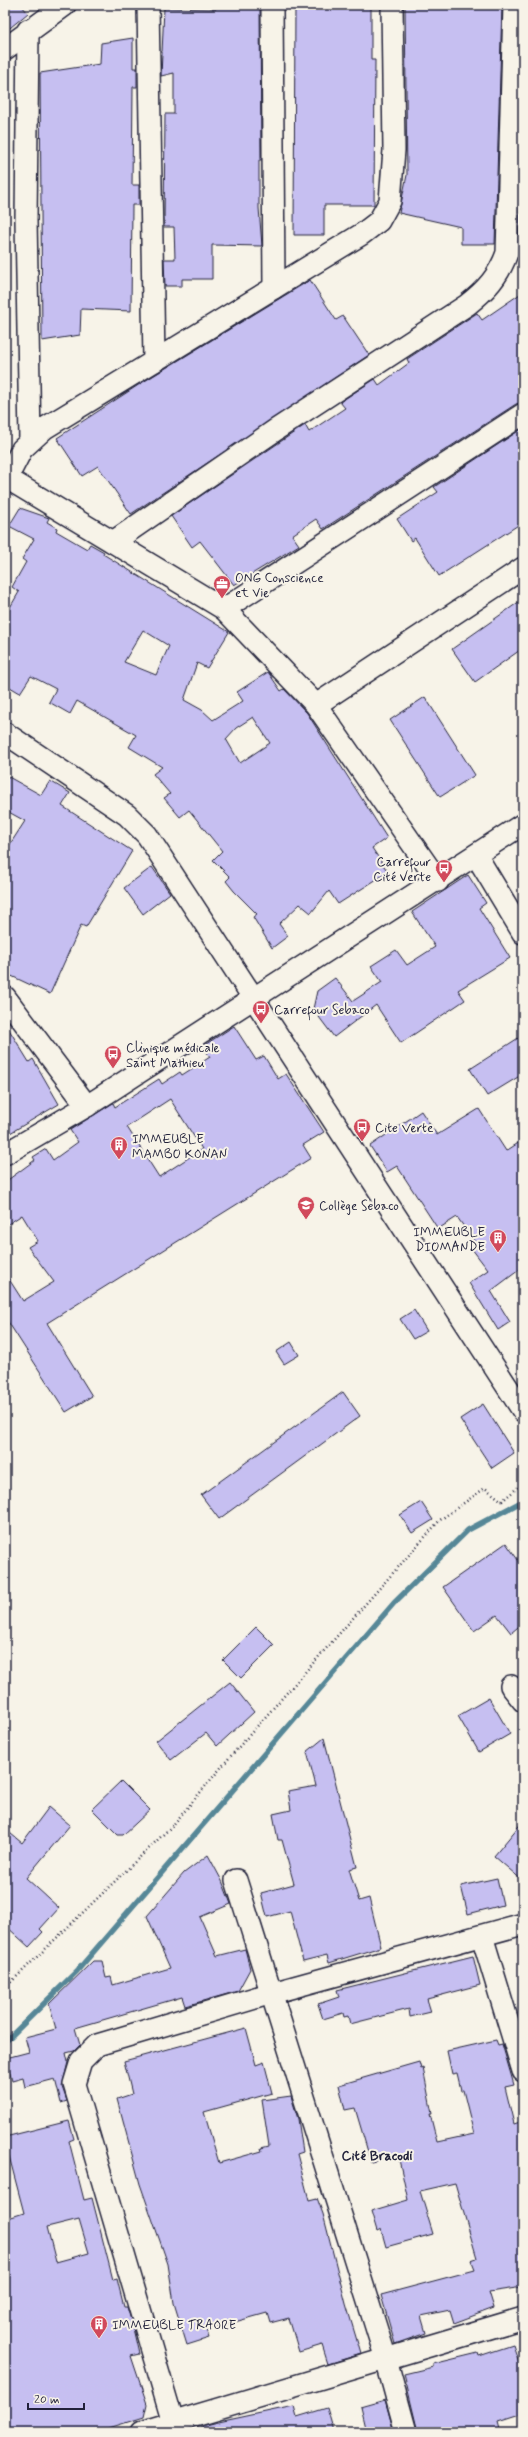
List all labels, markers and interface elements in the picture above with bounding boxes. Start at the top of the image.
place label: ONG Conscience et Vie [235,570,324,602]
office icon: ONG Conscience et Vie [212,574,232,599]
place label: Carrefour Cité Verte [373,854,432,886]
bus stop icon: Carrefour Cité Verte [434,858,454,883]
bus stop icon: Carrefour Sebaco [251,999,271,1024]
place label: Carrefour Sebaco [274,1002,370,1021]
place label: Clinique médicale Saint Mathieu [126,1040,220,1072]
bus stop icon: Clinique médicale Saint Mathieu [103,1044,123,1069]
bus stop icon: Cite Verte [352,1117,372,1142]
place label: Cite Verte [375,1120,433,1137]
place label: IMMEUBLE MAMBO KONAN [132,1131,228,1163]
building icon: IMMEUBLE MAMBO KONAN [109,1135,129,1160]
school or university icon: Collège Sebaco [296,1195,316,1220]
place label: Collège Sebaco [319,1198,399,1215]
place label: IMMEUBLE DIOMANDE [413,1224,485,1256]
building icon: IMMEUBLE DIOMANDE [488,1228,508,1253]
district label: Cité Bracodi [341,2147,413,2165]
building icon: IMMEUBLE TRAORE [89,2314,109,2339]
place label: IMMEUBLE TRAORE [112,2317,237,2334]
scale bar [28,2385,84,2411]
text: 20 m [34,2392,60,2408]

